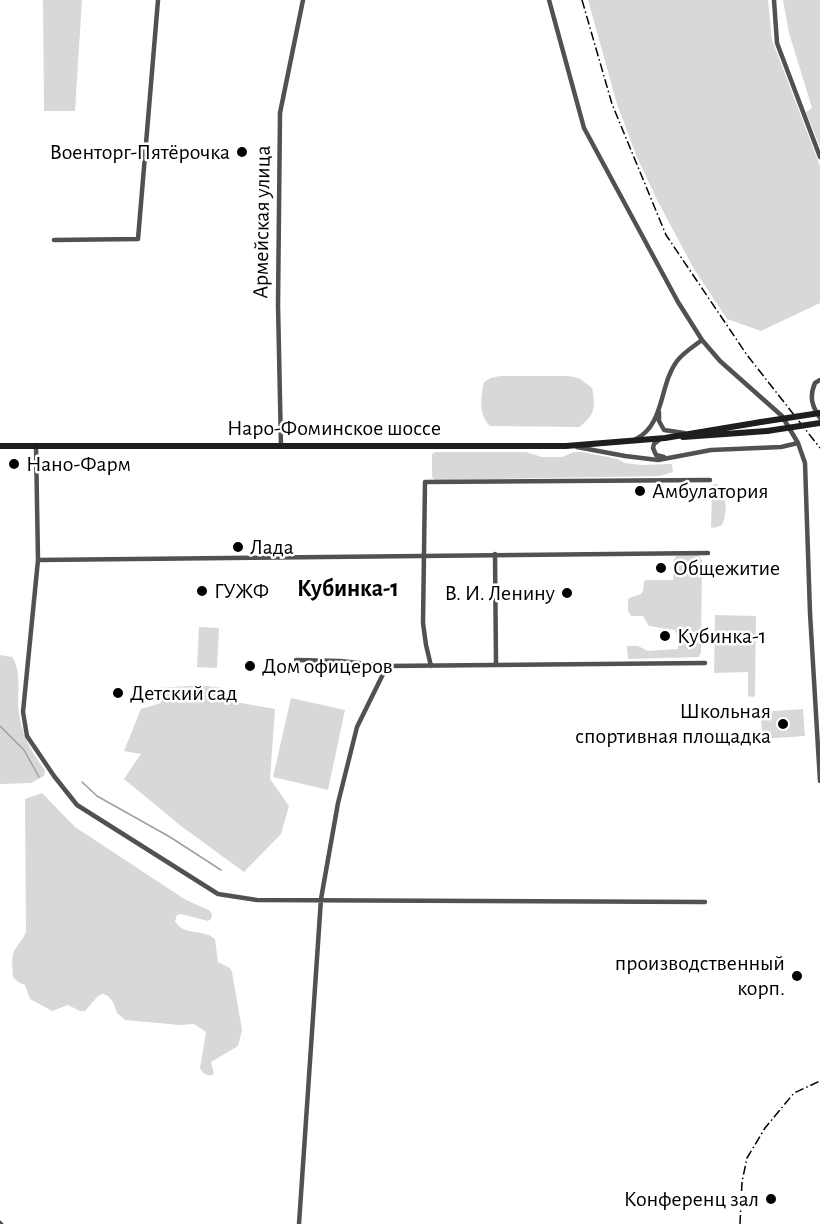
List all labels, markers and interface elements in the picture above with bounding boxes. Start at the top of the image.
place label: Военторг-Пятёрочка [49,139,230,165]
marker: Военторг-Пятёрочка [235,145,249,159]
street label: Армейская улица [247,145,277,299]
street label: Наро-Фоминское шоссе [227,415,441,441]
place label: Нано-Фарм [26,451,131,477]
marker: Нано-Фарм [7,457,21,471]
place label: Амбулатория [652,478,769,504]
marker: Амбулатория [633,484,647,498]
place label: Лада [250,534,294,560]
marker: Лада [231,540,245,554]
place label: Общежитие [673,555,780,581]
marker: Общежитие [654,561,668,575]
district label: Кубинка-1 [297,575,399,603]
place label: ГУЖФ [214,578,269,604]
place label: В. И. Ленину [445,580,555,606]
marker: ГУЖФ [195,584,209,598]
marker: В. И. Ленину [560,586,574,600]
place label: Кубинка-1 [677,623,766,649]
marker: Кубинка-1 [658,629,672,643]
place label: Дом офицеров [262,653,393,679]
marker: Дом офицеров [243,659,257,673]
place label: Детский сад [130,680,237,706]
marker: Детский сад [111,686,125,700]
place label: Школьная спортивная площадка [575,698,771,750]
marker: Школьная спортивная площадка [776,717,790,731]
place label: производственный корп. [615,950,785,1002]
marker: производственный корп. [790,969,804,983]
place label: Конференц зал [624,1186,759,1212]
marker: Конференц зал [764,1192,778,1206]

